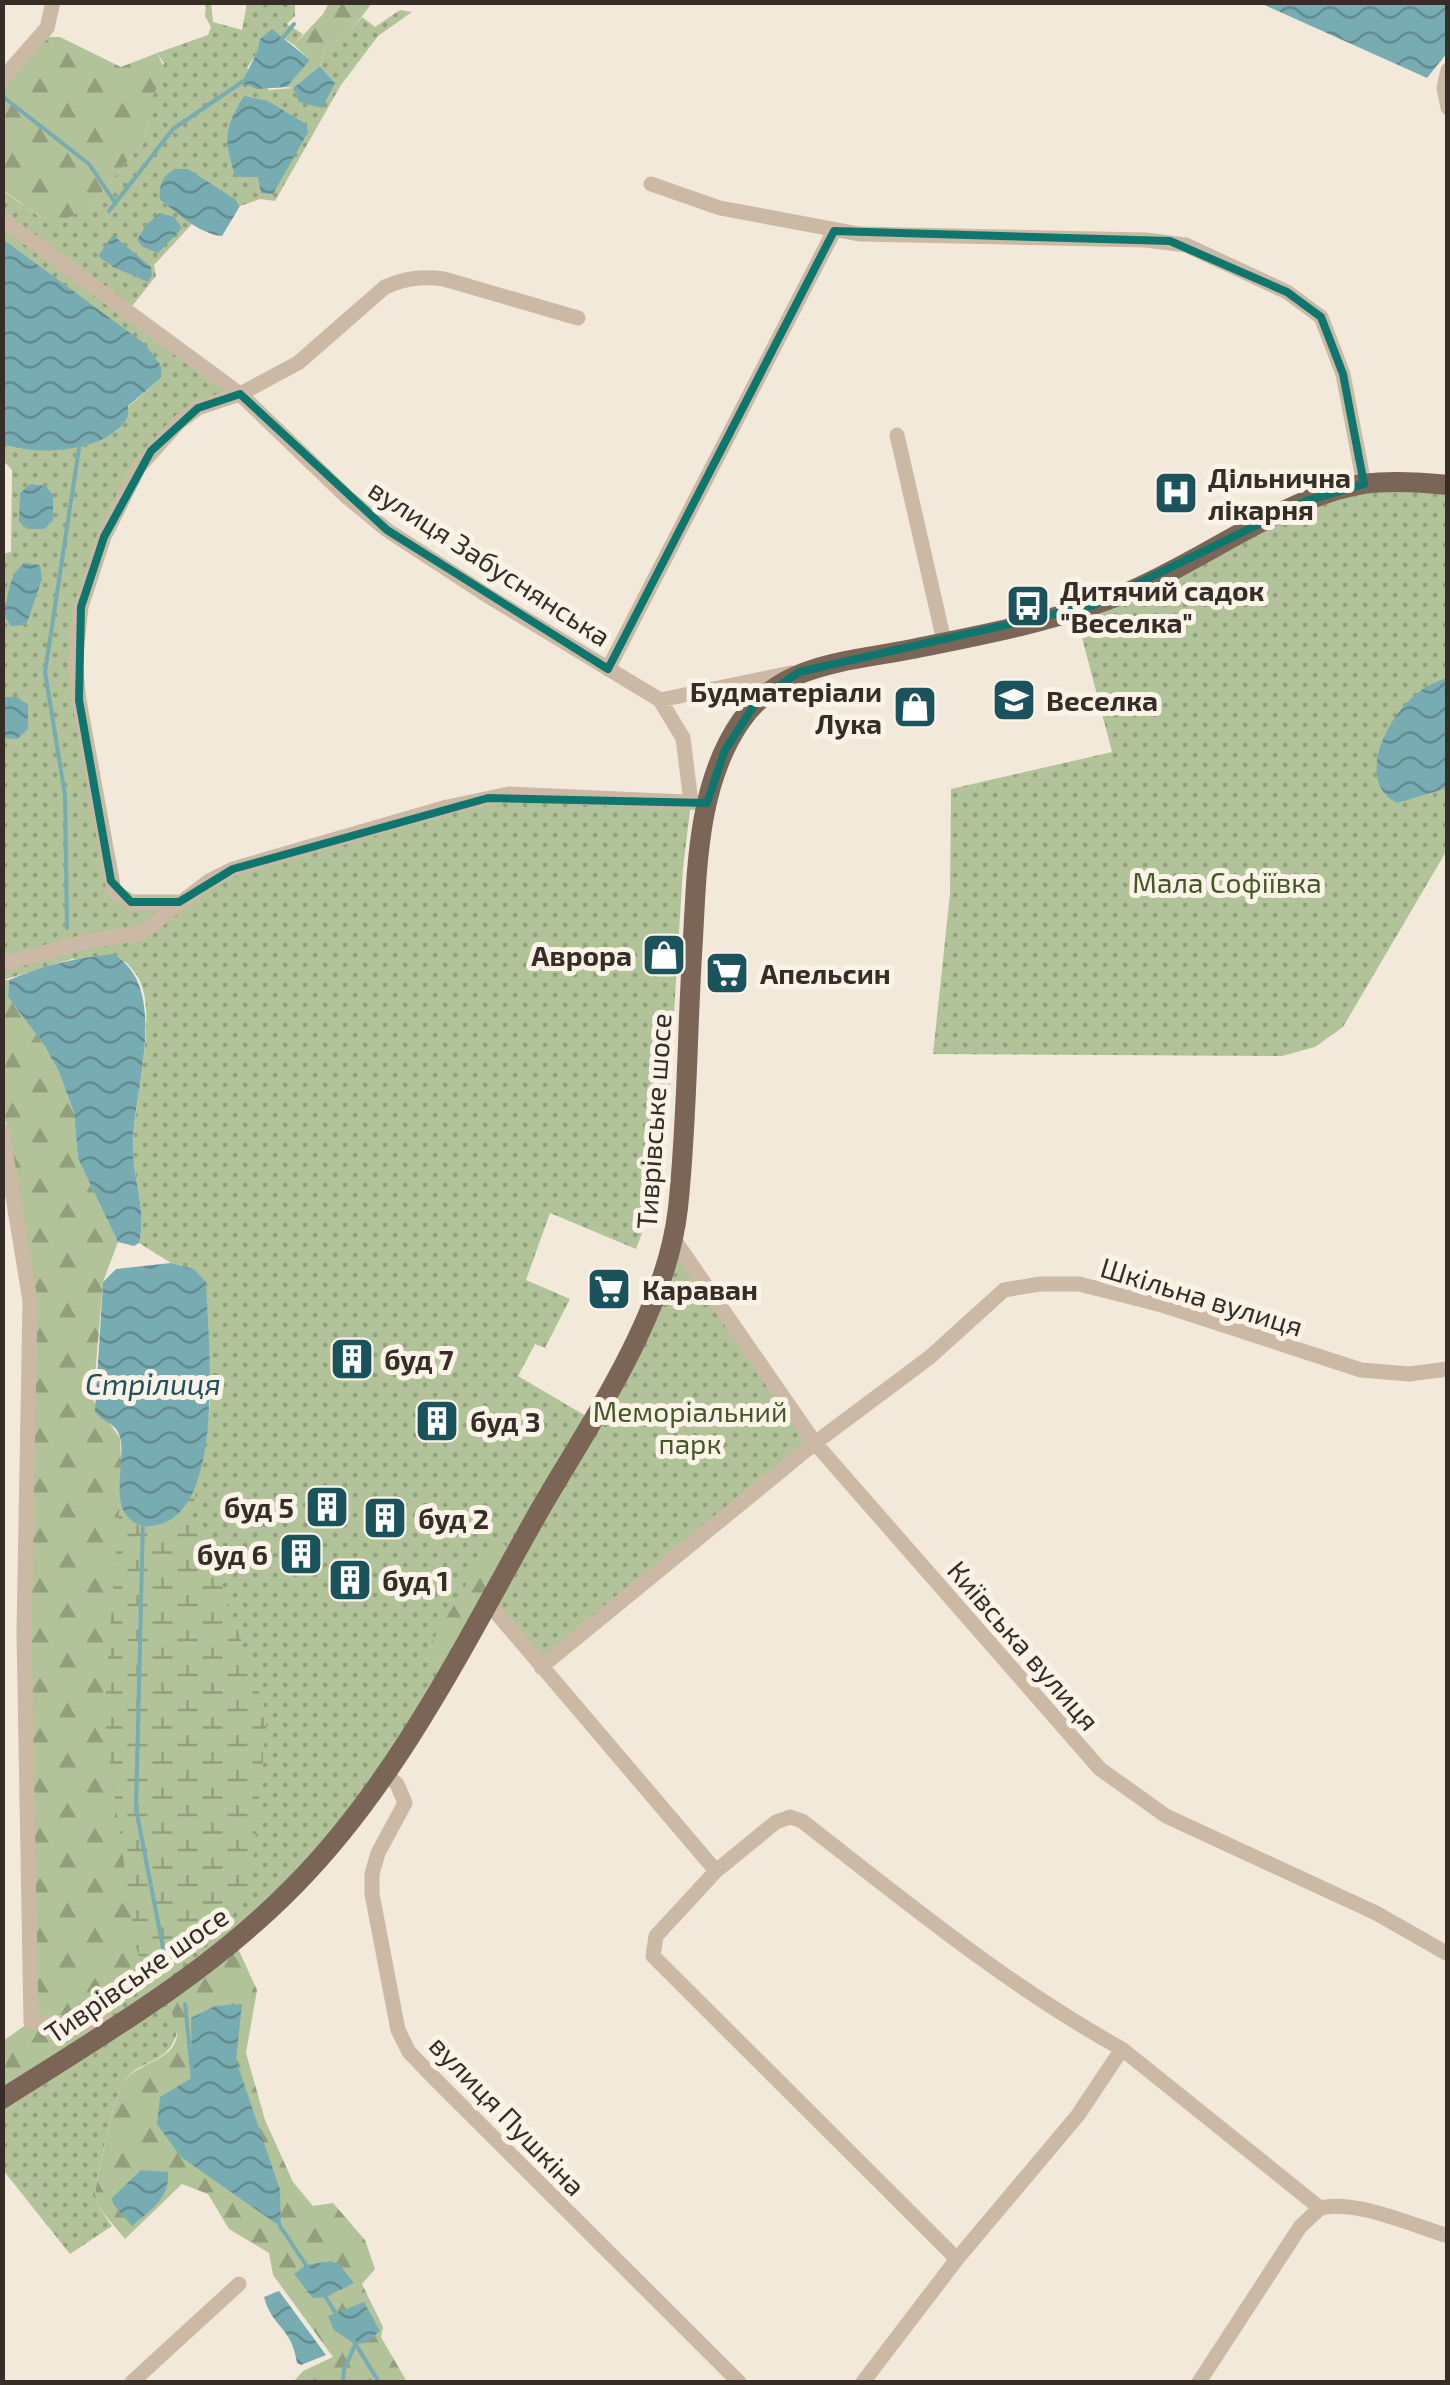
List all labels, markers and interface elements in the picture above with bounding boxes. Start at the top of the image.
place label: Дільнична лікарня [1208,460,1351,526]
hospital icon: Дільнична лікарня [1153,470,1199,516]
street label: вулиця Забуснянська [363,471,617,653]
place label: Дитячий садок "Веселка" [1060,573,1265,639]
bus stop icon: Дитячий садок "Веселка" [1005,583,1051,629]
place label: Будматеріали Лука [690,674,882,740]
school or university icon: Веселка [991,677,1037,723]
place label: Веселка [1046,683,1158,717]
shop icon: Будматеріали Лука [892,684,938,730]
park label: Мала Софіївка [1132,865,1322,899]
shop icon: Аврора [641,932,687,978]
place label: Аврора [531,938,632,972]
supermarket icon: Апельсин [704,950,750,996]
place label: Апельсин [760,956,891,990]
street label: Тиврівське шосе [628,1012,678,1230]
street label: Шкільна вулиця [1097,1249,1307,1343]
supermarket icon: Караван [586,1266,632,1312]
place label: Караван [642,1272,758,1306]
building icon: буд 7 [329,1336,375,1382]
place label: буд 7 [384,1342,454,1376]
water label: Стрілиця [85,1365,221,1401]
park label: Меморіальний парк [593,1394,787,1460]
building icon: буд 3 [414,1398,460,1444]
place label: буд 3 [470,1404,541,1438]
building icon: буд 5 [304,1484,350,1530]
place label: буд 5 [224,1490,294,1524]
building icon: буд 2 [362,1495,408,1541]
place label: буд 2 [418,1501,489,1535]
building icon: буд 6 [278,1531,324,1577]
place label: буд 6 [197,1537,268,1571]
street label: Київська вулиця [941,1553,1107,1737]
building icon: буд 1 [327,1557,373,1603]
place label: буд 1 [382,1563,449,1597]
street label: Тиврівське шосе [38,1898,234,2050]
street label: вулиця Пушкіна [423,2028,593,2202]

